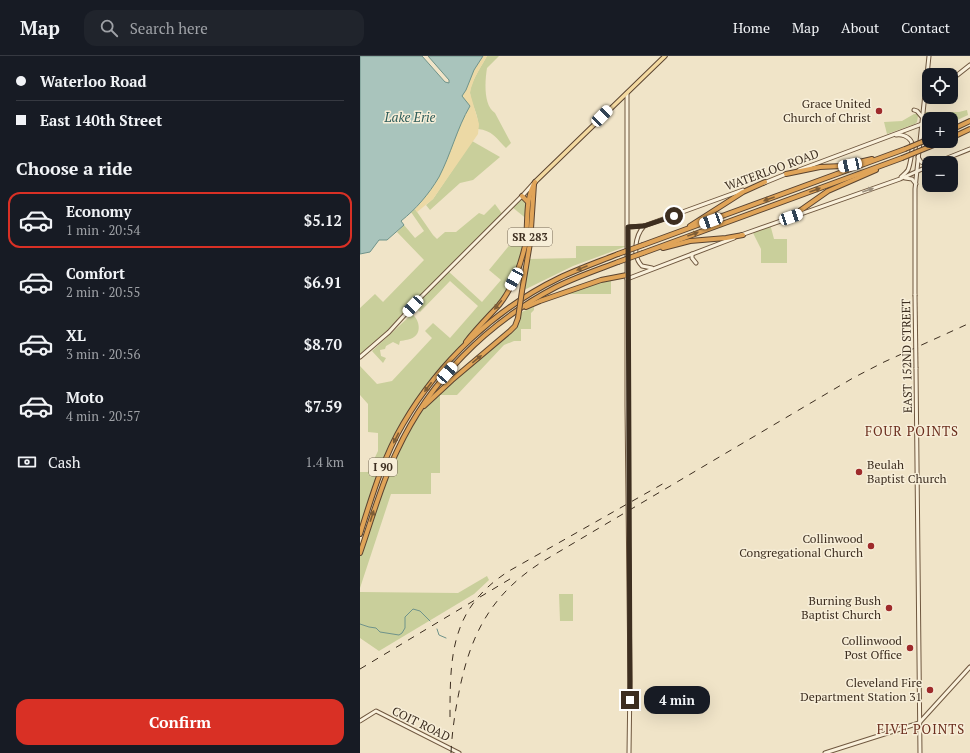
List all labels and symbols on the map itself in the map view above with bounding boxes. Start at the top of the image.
place label: Grace United Church of Christ [783,96,872,125]
car [589,103,615,129]
marker: Grace United Church of Christ [874,106,884,116]
water label: Lake Erie [383,108,436,126]
street label: WATERLOO ROAD [723,146,821,193]
car [837,157,863,173]
one-way arrow [810,187,822,193]
one-way arrow [862,187,874,193]
one-way arrow [762,197,774,203]
route start [665,207,683,225]
car [778,207,804,227]
car [698,211,724,231]
road number: SR 283 [508,228,552,246]
one-way arrow [687,231,699,237]
car [503,266,525,292]
one-way arrow [575,266,587,272]
car [400,293,426,319]
street label: EAST 152ND STREET [898,298,915,413]
one-way arrow [494,299,503,310]
one-way arrow [471,355,482,364]
car [435,360,459,386]
one-way arrow [423,382,432,393]
district label: FOUR POINTS [865,422,959,440]
one-way arrow [393,432,399,443]
place label: Beulah Baptist Church [867,457,947,486]
road number: I 90 [369,458,397,476]
marker: Beulah Baptist Church [854,467,864,477]
one-way arrow [369,510,375,522]
place label: Collinwood Congregational Church [739,531,863,560]
marker: Collinwood Congregational Church [866,541,876,551]
place label: Burning Bush Baptist Church [801,593,881,622]
marker: Burning Bush Baptist Church [884,603,894,613]
place label: Collinwood Post Office [841,633,902,662]
marker: Collinwood Post Office [905,643,915,653]
place label: Cleveland Fire Department Station 31 [800,675,922,704]
marker: Cleveland Fire Department Station 31 [925,685,935,695]
callout: 4 min [644,686,710,714]
route end [621,691,639,709]
street label: COIT ROAD [390,703,453,744]
district label: FIVE POINTS [877,720,965,738]

